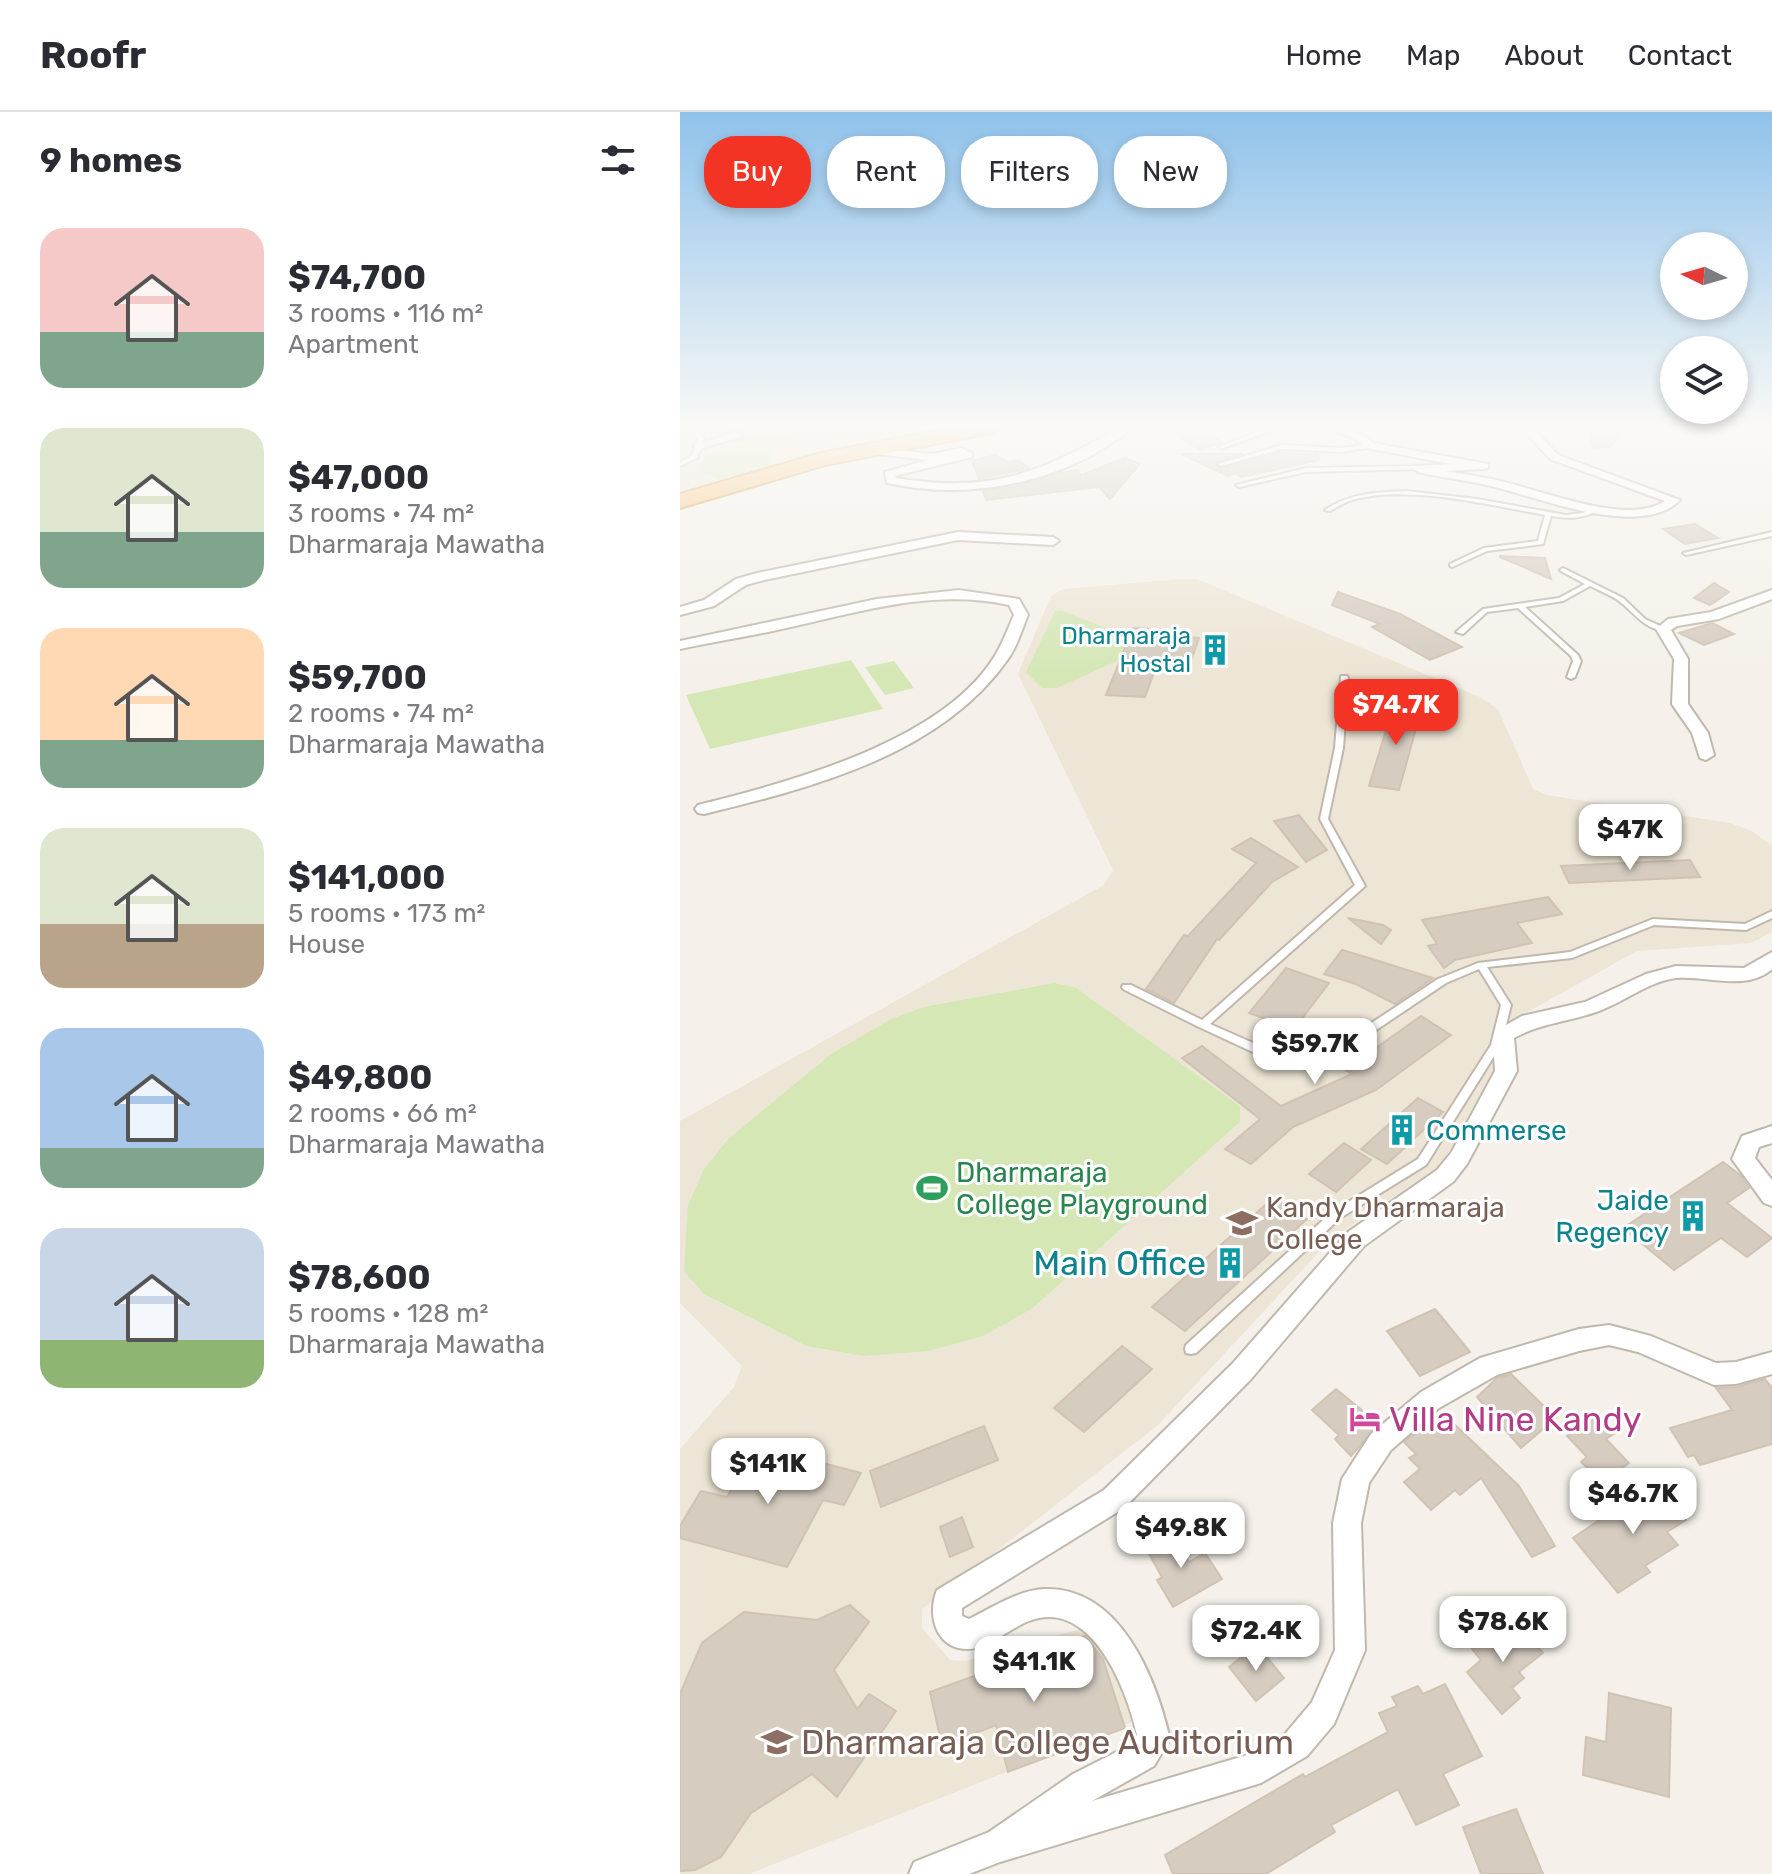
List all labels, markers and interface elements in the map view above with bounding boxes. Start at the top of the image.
text: Roofr [40,32,146,78]
text: Home [1285,39,1362,72]
text: Map [1406,39,1460,72]
text: About [1504,39,1584,72]
text: Contact [1628,39,1732,72]
chip: Buy [704,136,811,208]
chip: Rent [827,136,945,208]
chip: Filters [961,136,1098,208]
chip: New [1114,136,1227,208]
icon: filters [596,138,640,182]
text: 9 homes [40,140,182,181]
north arrow [1660,232,1748,320]
map controls [1660,232,1748,424]
text: $74,700 [288,257,426,298]
icon: home [104,260,200,356]
text: 3 rooms · 116 m² [288,298,483,329]
text: Apartment [288,329,419,360]
button: layers [1660,336,1748,424]
text: $47,000 [288,457,429,498]
icon: home [104,460,200,556]
text: 3 rooms · 74 m² [288,498,474,529]
text: Dharmaraja Mawatha [288,529,545,560]
place label: Dharmaraja Hostal [1061,622,1191,678]
building icon: Dharmaraja Hostal [1198,633,1232,667]
text: $59,700 [288,657,427,698]
icon: home [104,660,200,756]
pin: $74.7K [1331,679,1461,747]
text: $74.7K [1352,689,1440,720]
text: 2 rooms · 74 m² [288,698,474,729]
text: Dharmaraja Mawatha [288,729,545,760]
pin: $47K [1583,804,1677,872]
text: $47K [1597,814,1663,845]
text: $141,000 [288,857,445,898]
icon: home [104,860,200,956]
text: 5 rooms · 173 m² [288,898,485,929]
text: House [288,929,365,960]
pin: $59.7K [1250,1018,1380,1086]
text: $59.7K [1271,1028,1359,1059]
text: $49,800 [288,1057,432,1098]
icon: home [104,1060,200,1156]
text: 2 rooms · 66 m² [288,1098,477,1129]
building icon: Commerse [1385,1113,1419,1147]
place label: Commerse [1426,1114,1567,1147]
text: Dharmaraja Mawatha [288,1129,545,1160]
place label: Dharmaraja College Playground [956,1156,1208,1221]
sports icon: Dharmaraja College Playground [915,1171,949,1205]
place label: Jaide Regency [1555,1184,1669,1249]
place label: Kandy Dharmaraja College [1266,1191,1505,1256]
building icon: Jaide Regency [1676,1199,1710,1233]
school or university icon: Kandy Dharmaraja College [1225,1206,1259,1240]
place label: Main Office [1033,1243,1206,1284]
building icon: Main Office [1213,1246,1247,1280]
text: $78,600 [288,1257,431,1298]
icon: home [104,1260,200,1356]
text: 5 rooms · 128 m² [288,1298,488,1329]
text: Dharmaraja Mawatha [288,1329,545,1360]
place label: Villa Nine Kandy [1389,1399,1641,1440]
hotel icon: Villa Nine Kandy [1348,1402,1382,1436]
pin: $141K [712,1438,824,1506]
text: $141K [729,1448,807,1479]
pin: $46.7K [1568,1468,1698,1536]
text: $46.7K [1588,1478,1678,1509]
pin: $49.8K [1116,1502,1246,1570]
text: $49.8K [1135,1512,1227,1543]
pin: $78.6K [1438,1596,1568,1664]
pin: $72.4K [1191,1605,1321,1673]
text: $78.6K [1457,1606,1549,1637]
text: $72.4K [1210,1615,1302,1646]
pin: $41.1K [969,1636,1099,1704]
text: $41.1K [992,1646,1076,1677]
place label: Dharmaraja College Auditorium [801,1722,1294,1763]
school or university icon: Dharmaraja College Auditorium [760,1725,794,1759]

